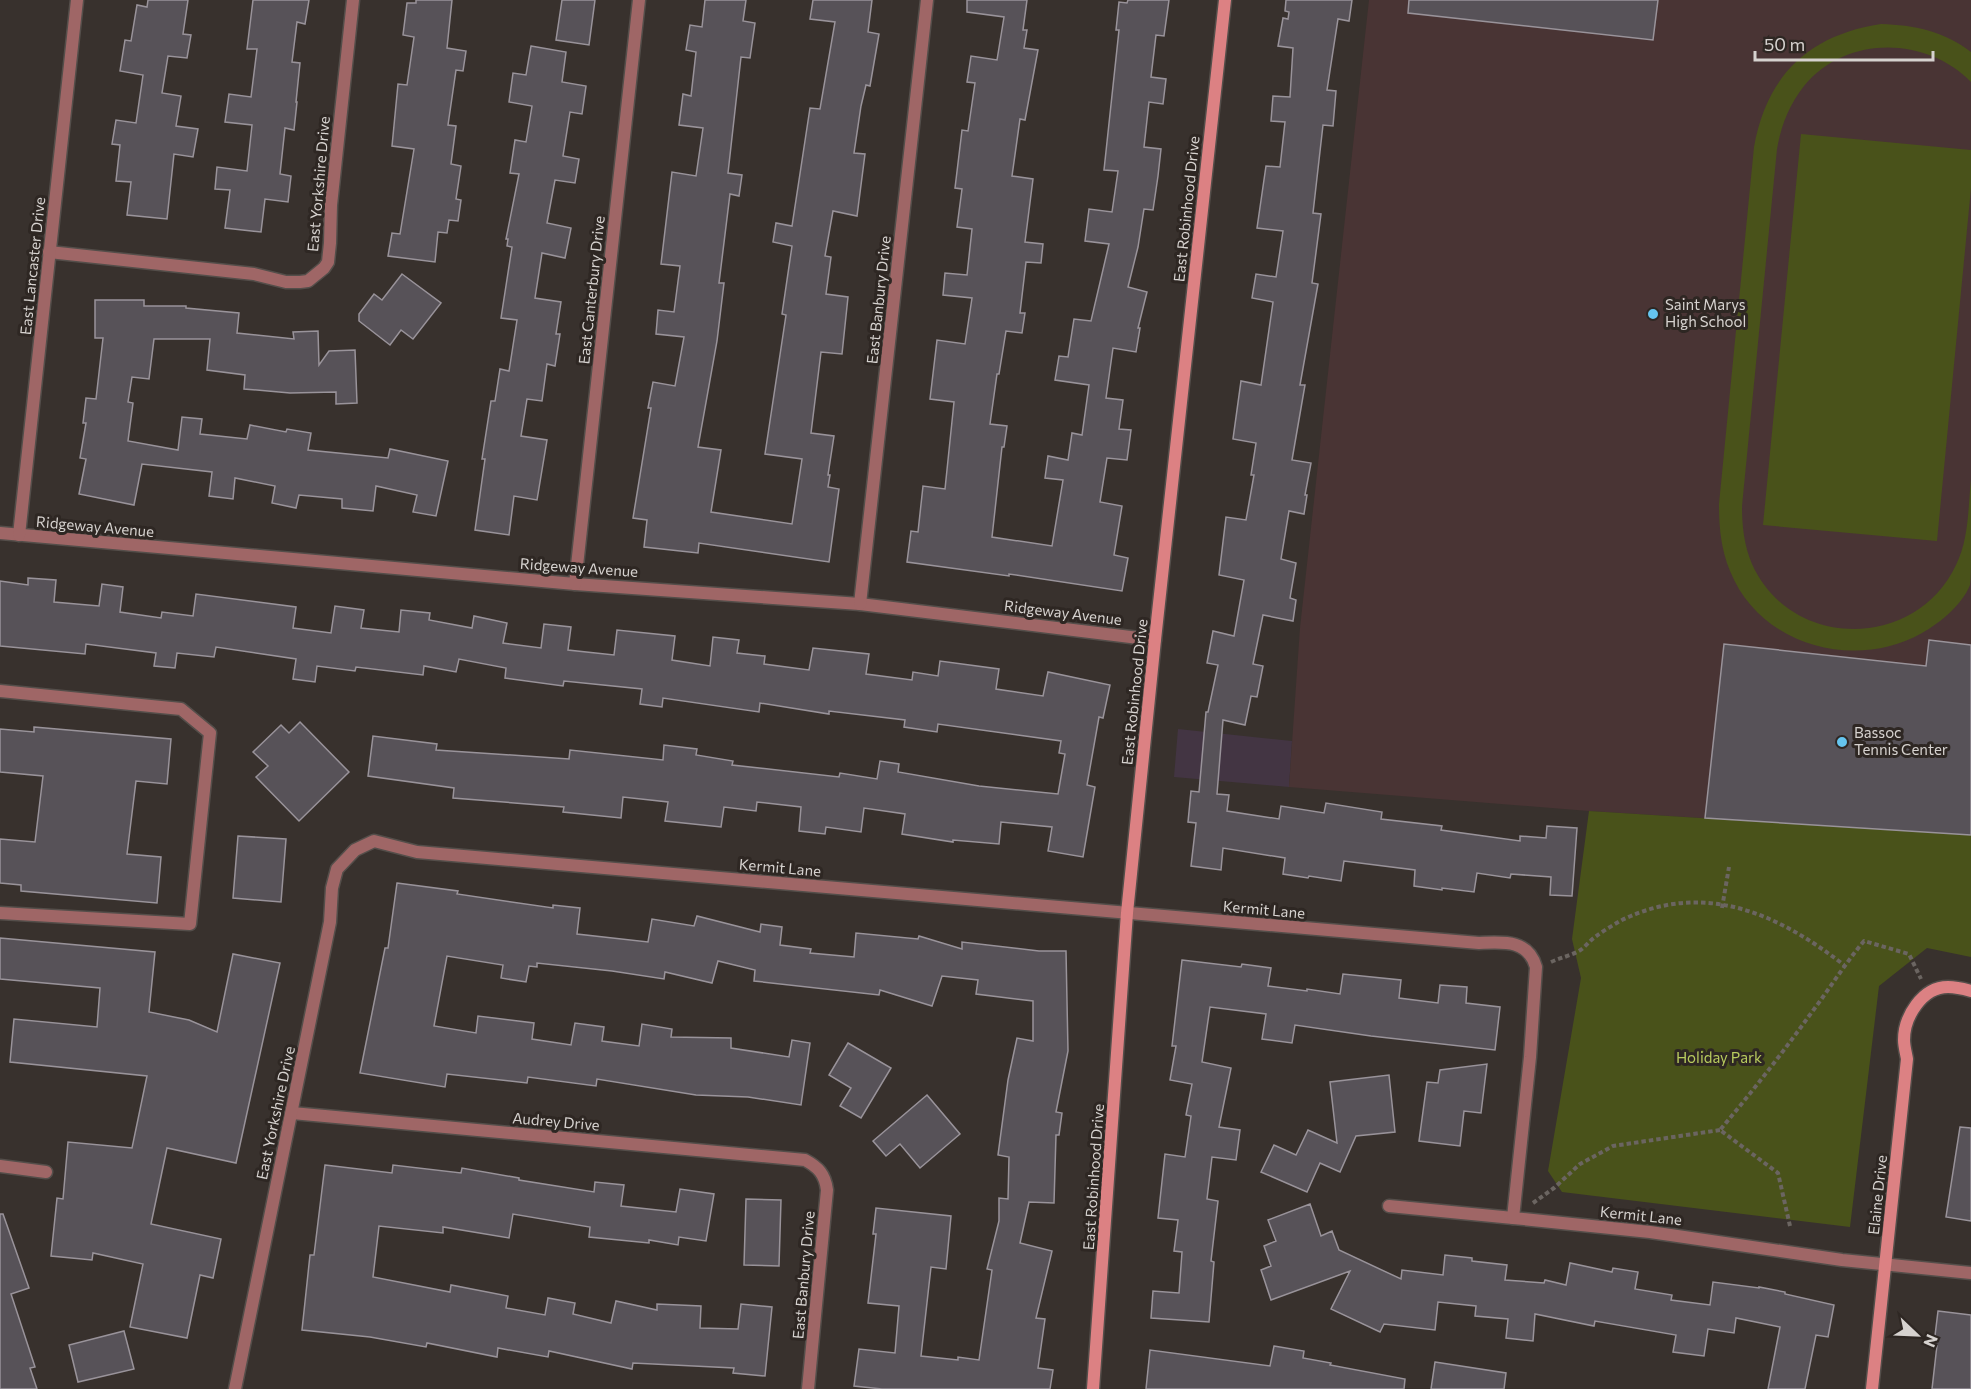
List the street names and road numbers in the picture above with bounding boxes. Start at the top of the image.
street label: East Yorkshire Drive [303,115,333,252]
street label: East Robinhood Drive [1169,135,1203,283]
street label: East Lancaster Drive [16,196,48,336]
street label: East Canterbury Drive [574,215,608,365]
street label: East Banbury Drive [862,235,894,365]
street label: Ridgeway Avenue [35,512,155,540]
street label: Ridgeway Avenue [519,554,639,580]
street label: Ridgeway Avenue [1003,596,1123,628]
street label: East Robinhood Drive [1117,618,1151,766]
street label: Kermit Lane [738,854,822,880]
street label: Kermit Lane [1222,896,1306,922]
street label: East Yorkshire Drive [252,1044,298,1181]
street label: East Robinhood Drive [1079,1103,1107,1251]
street label: Audrey Drive [512,1108,601,1134]
street label: Elaine Drive [1864,1154,1890,1236]
street label: Kermit Lane [1599,1202,1683,1228]
street label: East Banbury Drive [788,1210,818,1340]

